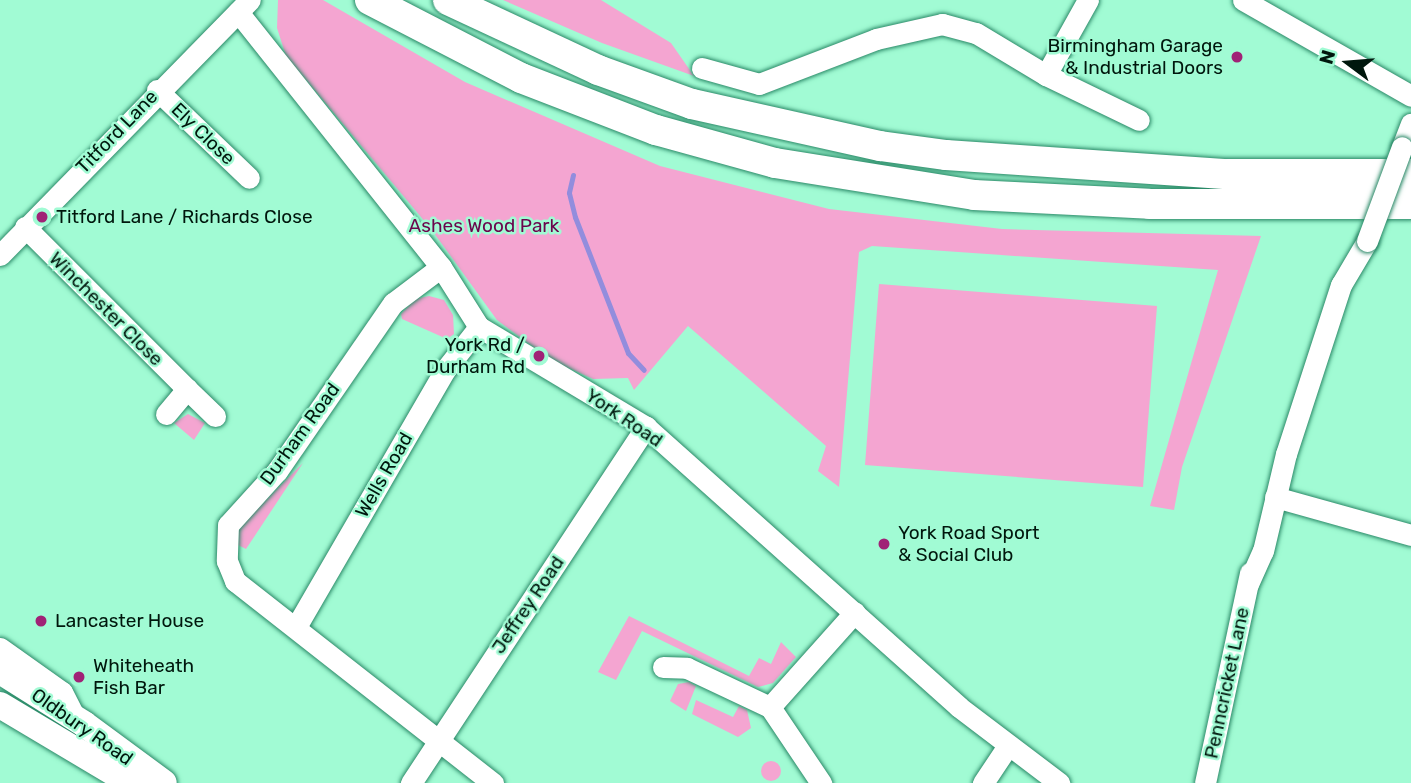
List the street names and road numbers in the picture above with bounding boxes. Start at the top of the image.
street label: Titford Lane [72,85,162,179]
street label: Ely Close [166,98,240,170]
street label: Winchester Close [44,247,168,371]
street label: Durham Road [255,379,345,489]
street label: York Road [581,384,667,452]
street label: Wells Road [351,429,417,521]
street label: Jeffrey Road [487,552,569,658]
street label: Penncricket Lane [1200,605,1254,761]
street label: Oldbury Road [27,684,137,770]

